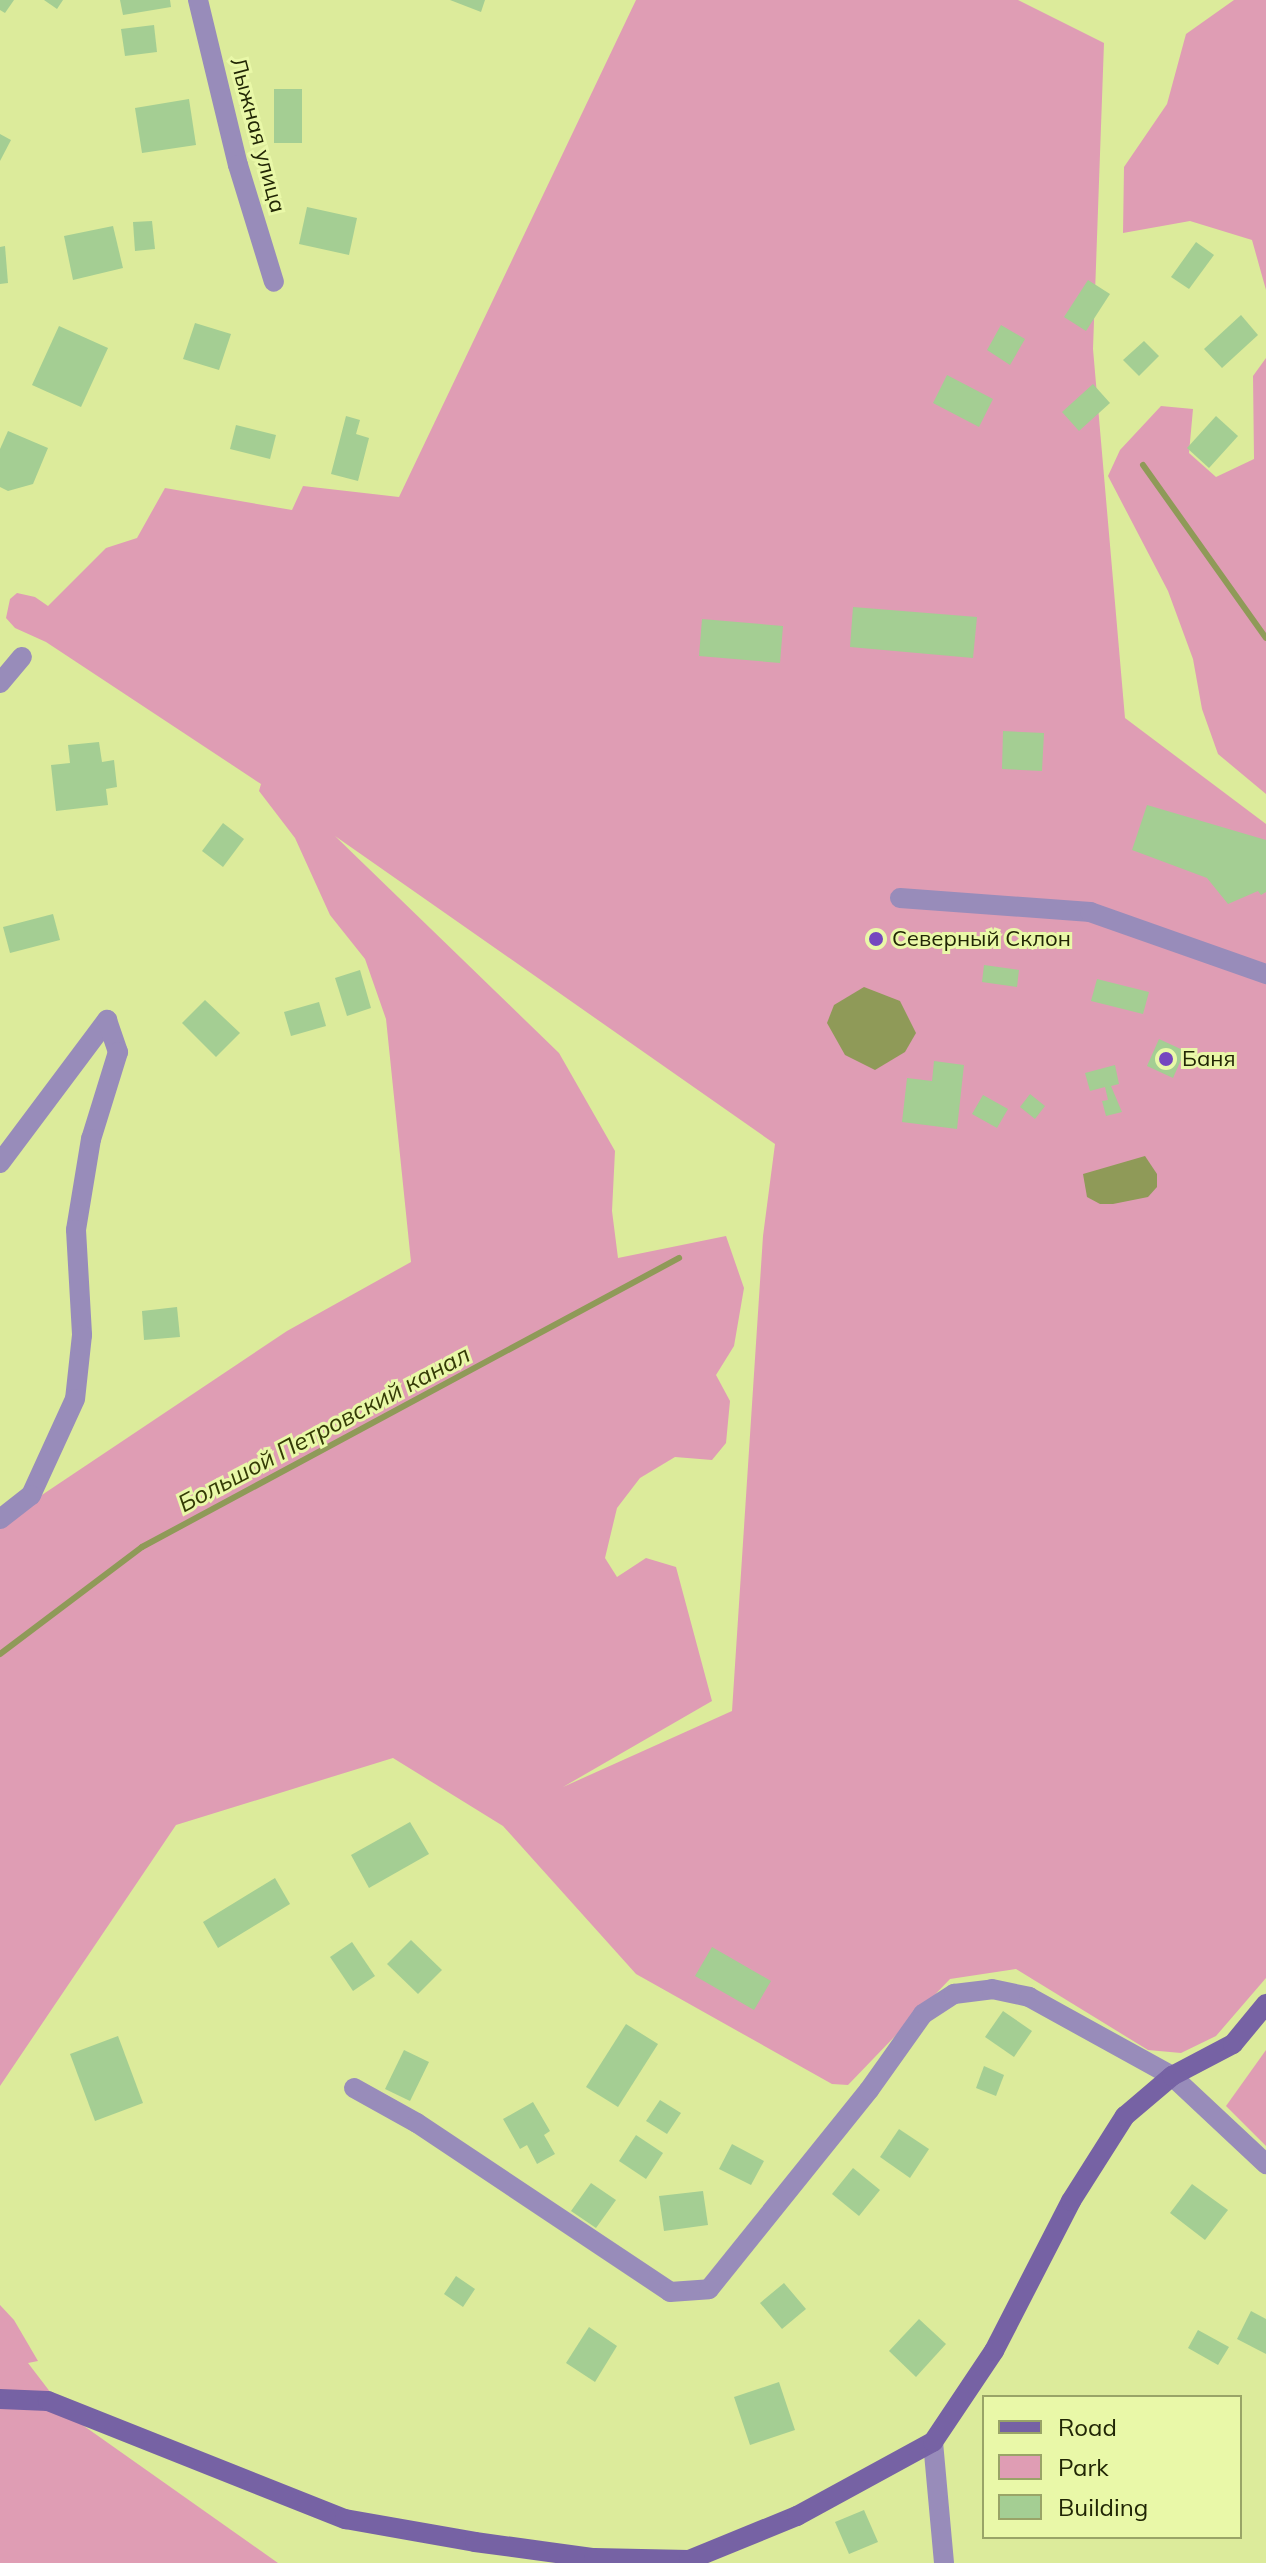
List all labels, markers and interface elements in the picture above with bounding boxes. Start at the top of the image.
street label: Лыжная улица [225,55,291,215]
place label: Северный Склон [892,926,1071,952]
marker: Северный Склон [867,930,885,948]
place label: Баня [1182,1046,1236,1072]
marker: Баня [1157,1050,1175,1068]
water label: Большой Петровский канал [173,1340,475,1518]
legend [982,2395,1242,2539]
text: Road [1058,2412,1117,2442]
text: Park [1058,2452,1109,2482]
text: Building [1058,2492,1148,2522]

